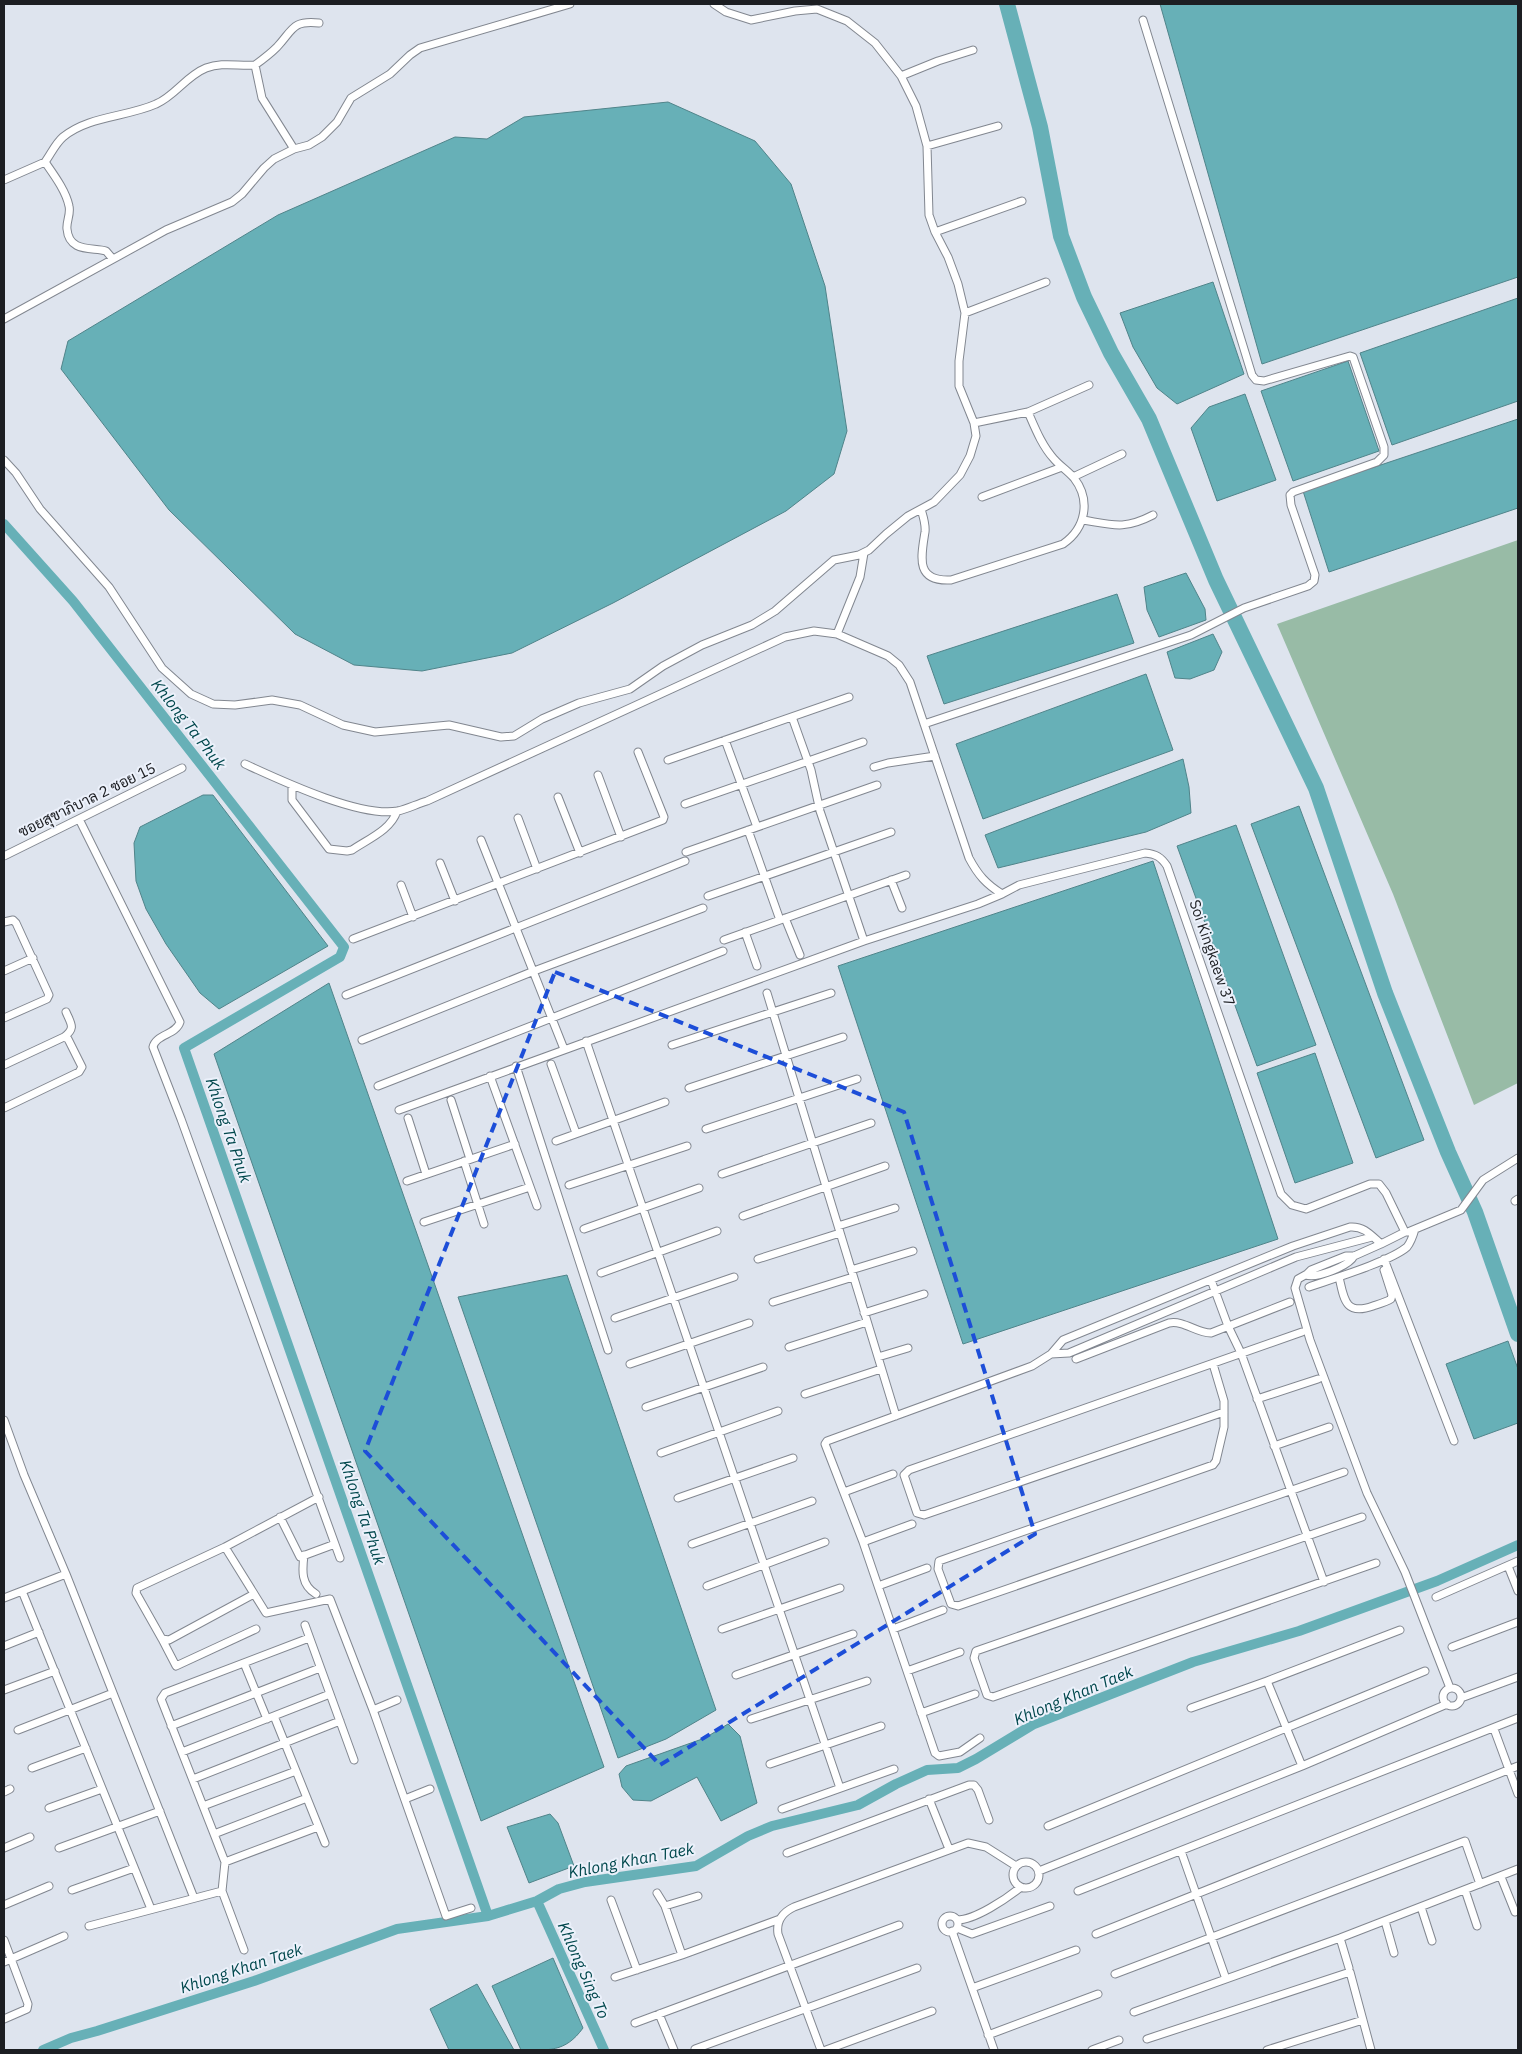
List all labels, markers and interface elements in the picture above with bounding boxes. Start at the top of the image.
water label: Khlong Ta Phuk [147,675,231,774]
street label: ซอยสุขาภิบาล 2 ซอย 15 [15,758,160,843]
street label: Soi Kingkaew 37 [1185,897,1240,1008]
water label: Khlong Ta Phuk [202,1075,257,1186]
water label: Khlong Ta Phuk [336,1457,391,1568]
water label: Khlong Khan Taek [1010,1661,1136,1729]
water label: Khlong Khan Taek [566,1838,696,1882]
water label: Khlong Sing To [554,1918,614,2022]
water label: Khlong Khan Taek [177,1939,305,1997]

